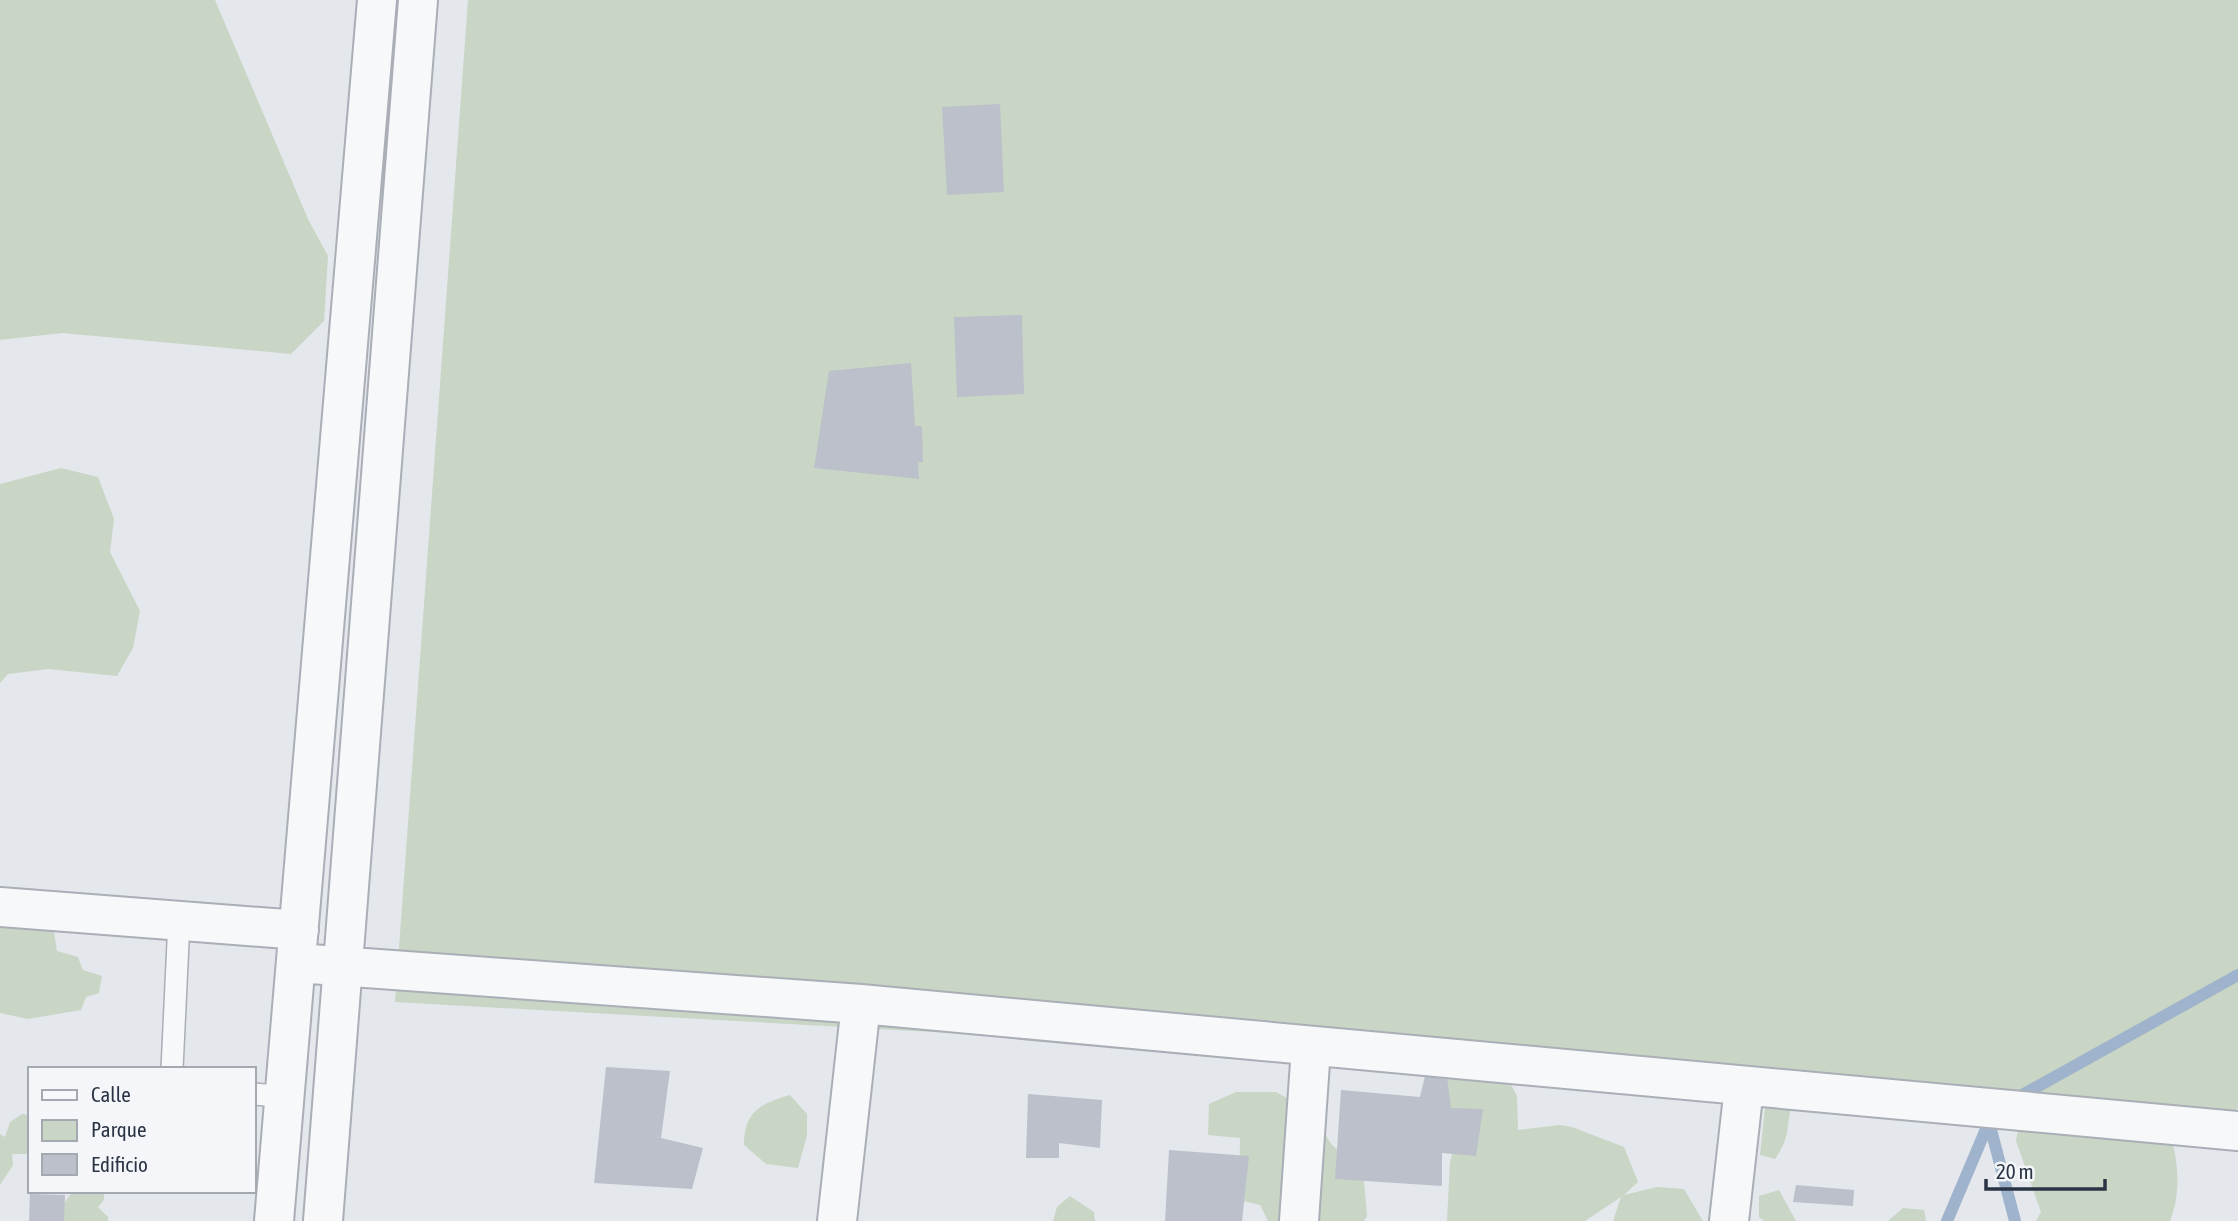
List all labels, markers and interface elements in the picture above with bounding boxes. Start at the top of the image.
legend [28,1067,256,1193]
text: Calle [91,1082,131,1106]
text: Parque [91,1117,146,1141]
scale bar [1986,1148,2105,1192]
text: Edificio [91,1152,148,1176]
text: 20 m [1996,1159,2034,1183]

